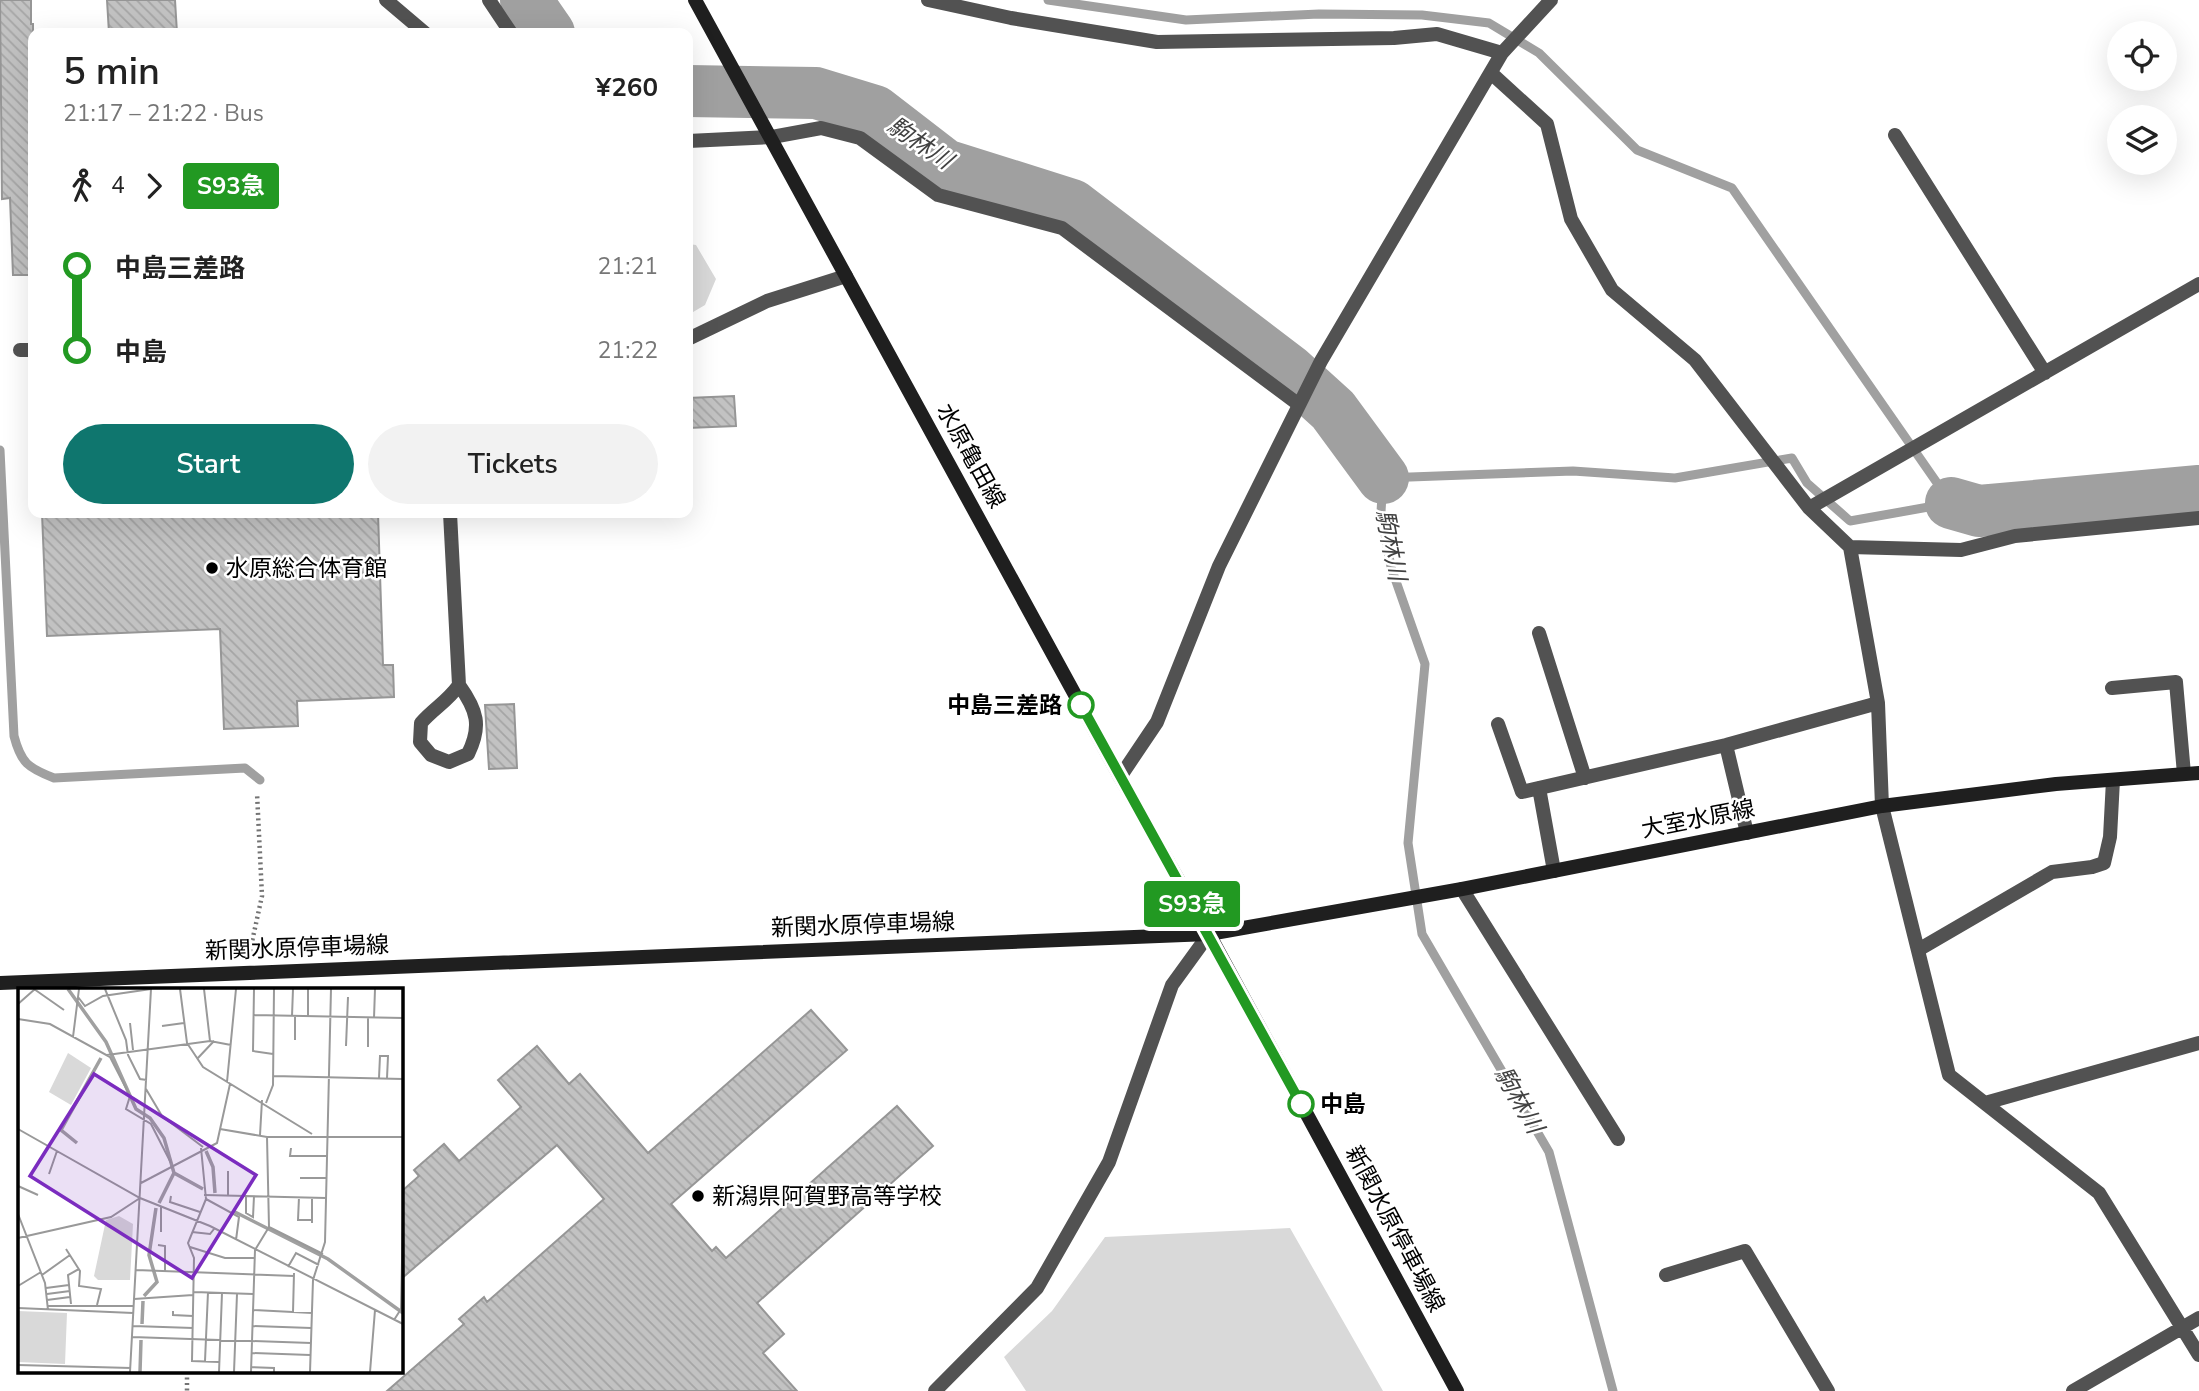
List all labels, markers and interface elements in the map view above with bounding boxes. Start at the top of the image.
map controls [2107,21,2177,175]
button: locate [2107,21,2177,91]
text: 5 min [63,46,160,97]
text: ¥260 [596,70,658,105]
text: 21:17 – 21:22 · Bus [63,98,264,129]
button: layers [2107,105,2177,175]
water label: 駒林川 [881,110,961,178]
icon: walk [63,167,101,205]
icon: forward [135,167,173,205]
text: 4 [111,170,125,201]
text: S93急 [197,170,265,202]
text: 中島三差路 [115,251,245,286]
text: 21:21 [598,251,658,282]
text: 中島 [115,335,167,370]
text: 21:22 [598,335,658,366]
street label: 水原亀田線 [930,398,1012,514]
button: Start [63,424,354,504]
button: Tickets [368,424,658,504]
water label: 駒林川 [1368,507,1414,586]
place label: 水原総合体育館 [226,553,387,584]
marker: 水原総合体育館 [204,560,220,576]
place label: 中島三差路 [947,690,1062,721]
marker: 中島三差路 [1068,692,1094,718]
street label: 大室水原線 [1639,793,1757,845]
line badge: S93急 [1143,881,1241,927]
text: S93急 [1158,888,1226,920]
street label: 新関水原停車場線 [771,906,955,944]
street label: 新関水原停車場線 [205,929,389,967]
inset map [18,988,402,1374]
water label: 駒林川 [1487,1061,1552,1142]
place label: 中島 [1320,1089,1366,1120]
marker: 中島 [1288,1091,1314,1117]
street label: 新関水原停車場線 [1338,1140,1452,1318]
place label: 新潟県阿賀野高等学校 [712,1181,942,1212]
marker: 新潟県阿賀野高等学校 [690,1188,706,1204]

